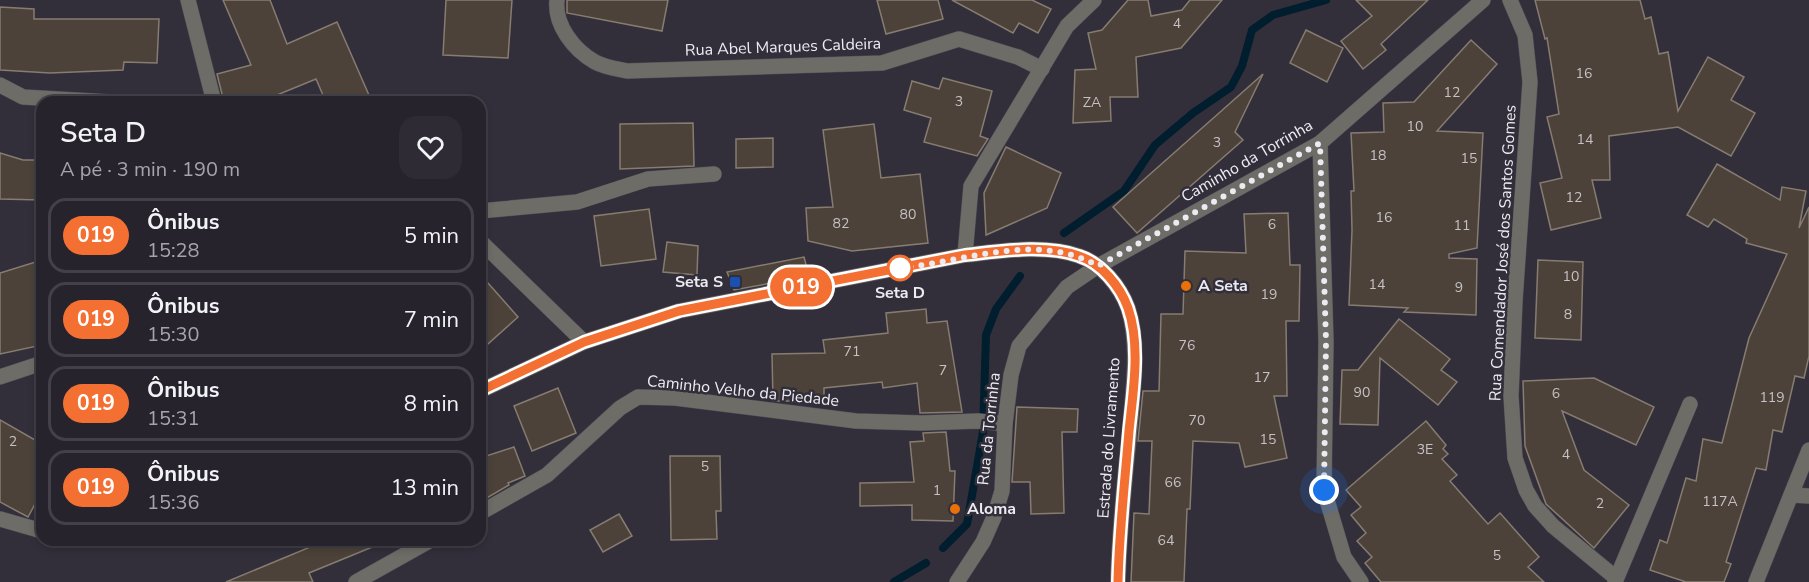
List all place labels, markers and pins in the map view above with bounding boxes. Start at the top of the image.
marker: Seta D [887,255,913,281]
place label: Seta S [675,271,723,293]
marker: Seta S [728,275,742,289]
place label: A Seta [1198,275,1248,297]
marker: A Seta [1179,279,1193,293]
place label: Seta D [875,282,925,304]
place label: Aloma [967,498,1016,520]
marker: Aloma [948,502,962,516]

